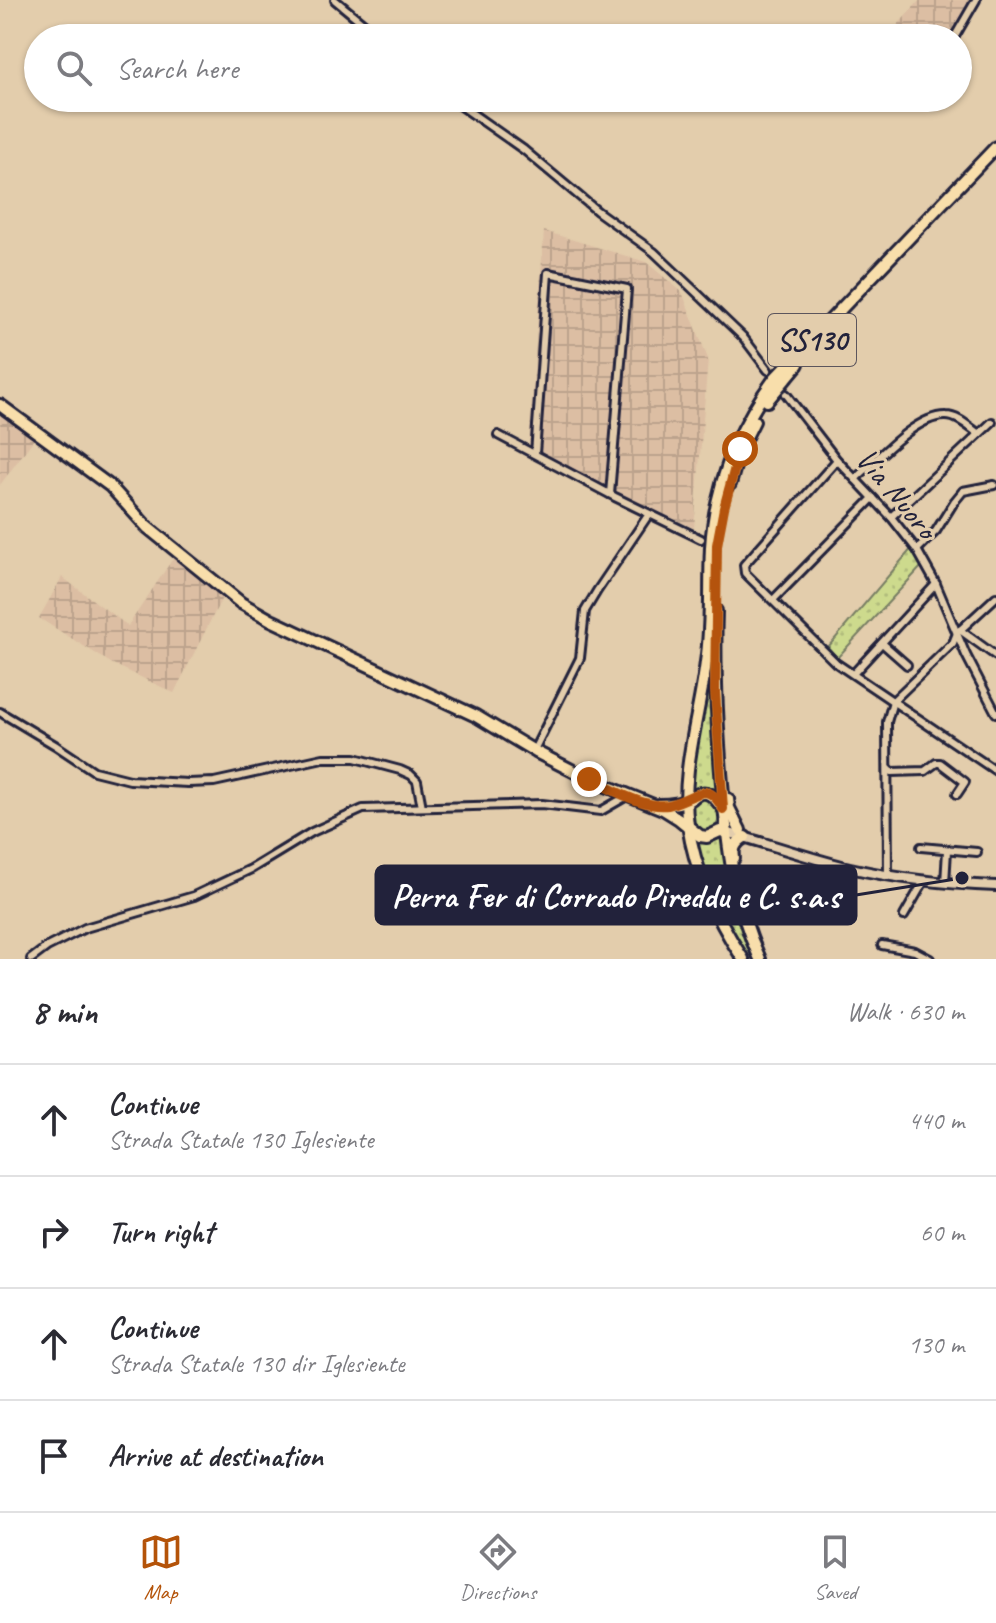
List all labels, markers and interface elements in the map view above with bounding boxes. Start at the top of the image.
search box [24,24,972,112]
icon: search [52,46,96,90]
text: Search here [116,49,238,87]
road number: SS130 [768,314,856,366]
route start [722,431,758,467]
street label: Via Nuoro [847,439,949,550]
route end [571,761,607,797]
callout: Perra Fer di Corrado Pireddu e C. s.a.s [376,866,856,924]
text: Perra Fer di Corrado Pireddu e C. s.a.s [392,874,843,917]
text: 8 min [32,990,97,1033]
text: Walk · 630 m [847,995,964,1028]
text: Continue [108,1085,198,1123]
icon: ahead [32,1098,76,1142]
text: 440 m [908,1104,964,1137]
text: Strada Statale 130 Iglesiente [108,1123,374,1156]
icon: right [32,1210,76,1254]
text: Turn right [108,1213,213,1251]
text: 60 m [920,1216,964,1249]
text: Continue [108,1309,198,1347]
icon: ahead [32,1322,76,1366]
text: 130 m [908,1328,964,1361]
text: Strada Statale 130 dir Iglesiente [108,1347,404,1380]
icon: arrive [32,1434,76,1478]
text: Arrive at destination [108,1437,323,1475]
tab: Map [139,1530,183,1606]
tab: Directions [460,1530,536,1606]
tab: Saved [813,1530,857,1606]

